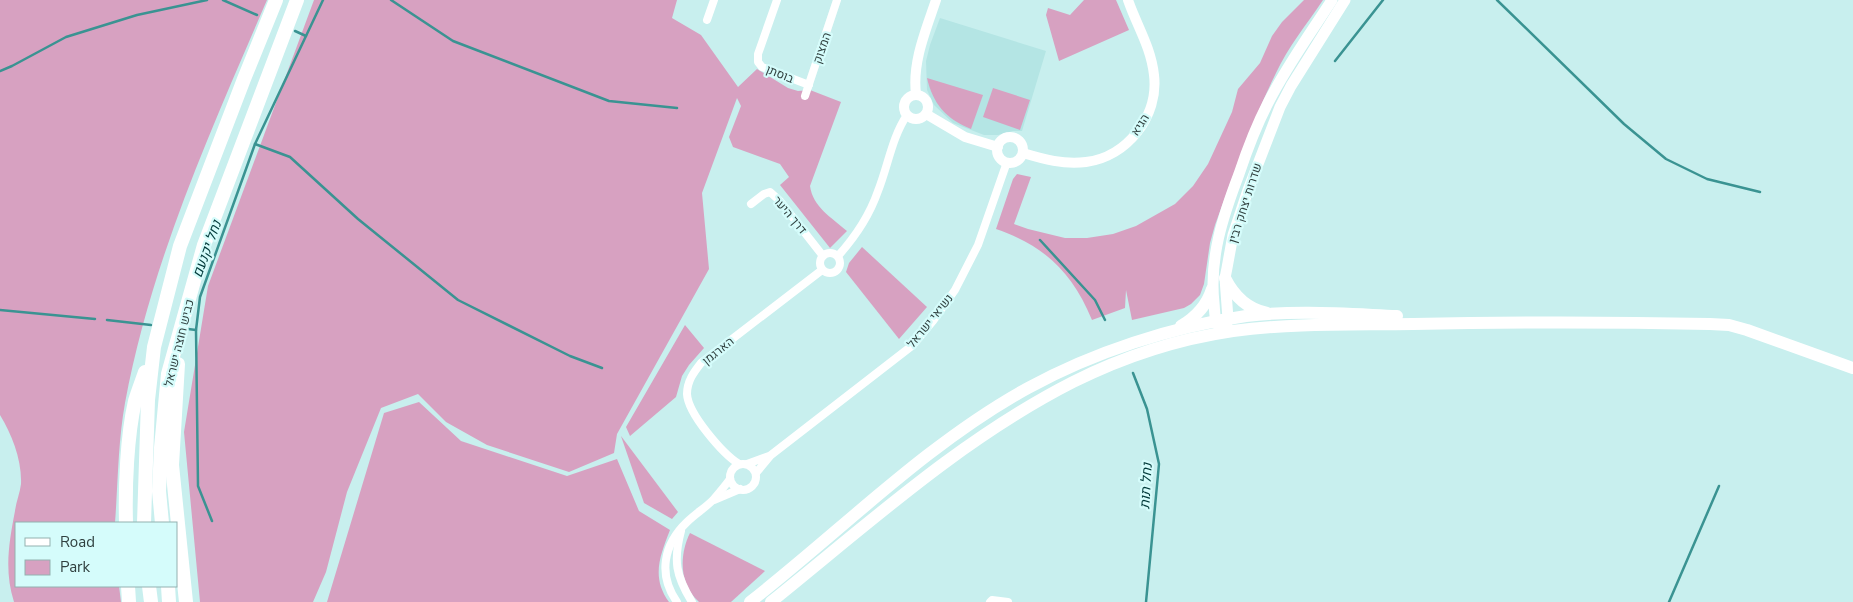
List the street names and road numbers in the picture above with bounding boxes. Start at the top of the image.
street label: המצוק [809,30,835,66]
street label: בוסתן [764,61,797,87]
street label: הגיא [1127,111,1153,139]
street label: שדרות יצחק רבין [1225,161,1265,245]
street label: דרך היער [770,193,810,237]
street label: נשיאי ישראל [903,291,957,351]
street label: כביש חוצה ישראל [160,298,198,388]
street label: הארגמן [699,333,737,369]

